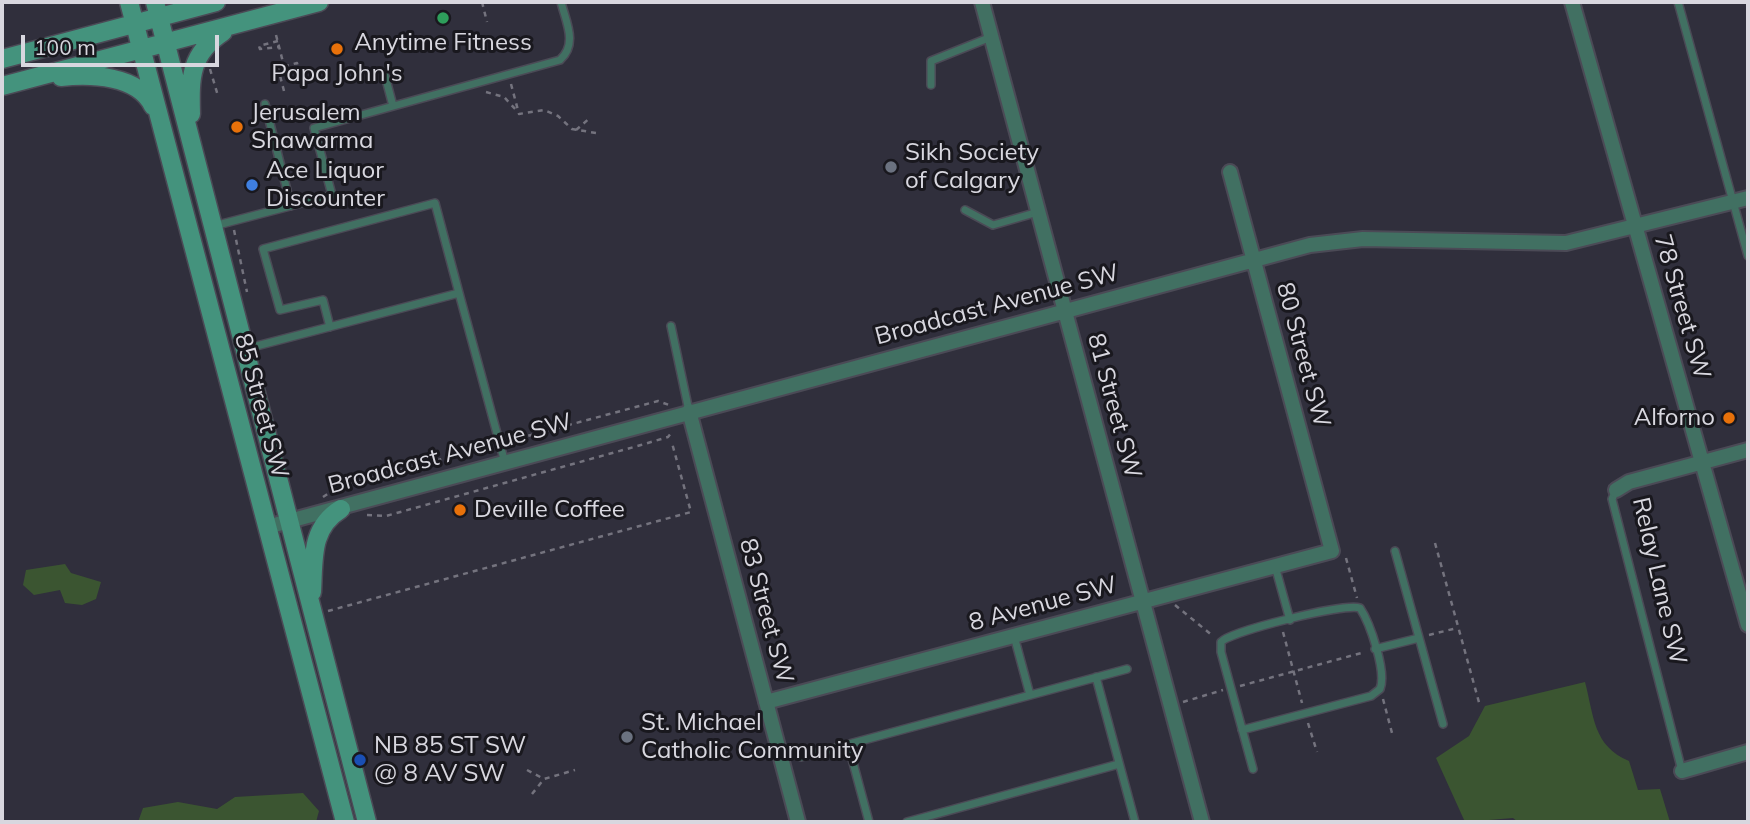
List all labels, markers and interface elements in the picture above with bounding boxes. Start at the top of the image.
marker: Anytime Fitness [435,10,451,26]
scale bar [24,21,222,65]
place label: Anytime Fitness [354,29,532,57]
text: 100 m [34,34,96,60]
marker: Papa John's [329,41,345,57]
place label: Papa John's [271,60,403,88]
place label: Jerusalem Shawarma [251,99,373,155]
marker: Jerusalem Shawarma [229,119,245,135]
place label: Sikh Society of Calgary [905,139,1039,195]
place label: Ace Liquor Discounter [266,157,385,213]
marker: Sikh Society of Calgary [883,159,899,175]
marker: Ace Liquor Discounter [244,177,260,193]
street label: 78 Street SW [1648,231,1716,383]
street label: Broadcast Avenue SW [872,259,1122,351]
street label: 80 Street SW [1270,279,1336,431]
street label: 85 Street SW [228,330,294,482]
street label: 81 Street SW [1081,330,1147,482]
place label: Alforno [1634,404,1715,432]
street label: Broadcast Avenue SW [325,408,575,500]
marker: Alforno [1721,410,1737,426]
street label: Relay Lane SW [1626,495,1692,667]
place label: Deville Coffee [474,496,625,524]
marker: Deville Coffee [452,502,468,518]
street label: 83 Street SW [733,535,799,687]
street label: 8 Avenue SW [966,570,1120,638]
place label: St. Michael Catholic Community [641,709,864,765]
marker: St. Michael Catholic Community [619,729,635,745]
place label: NB 85 ST SW @ 8 AV SW [374,732,526,788]
marker: NB 85 ST SW @ 8 AV SW [352,752,368,768]

